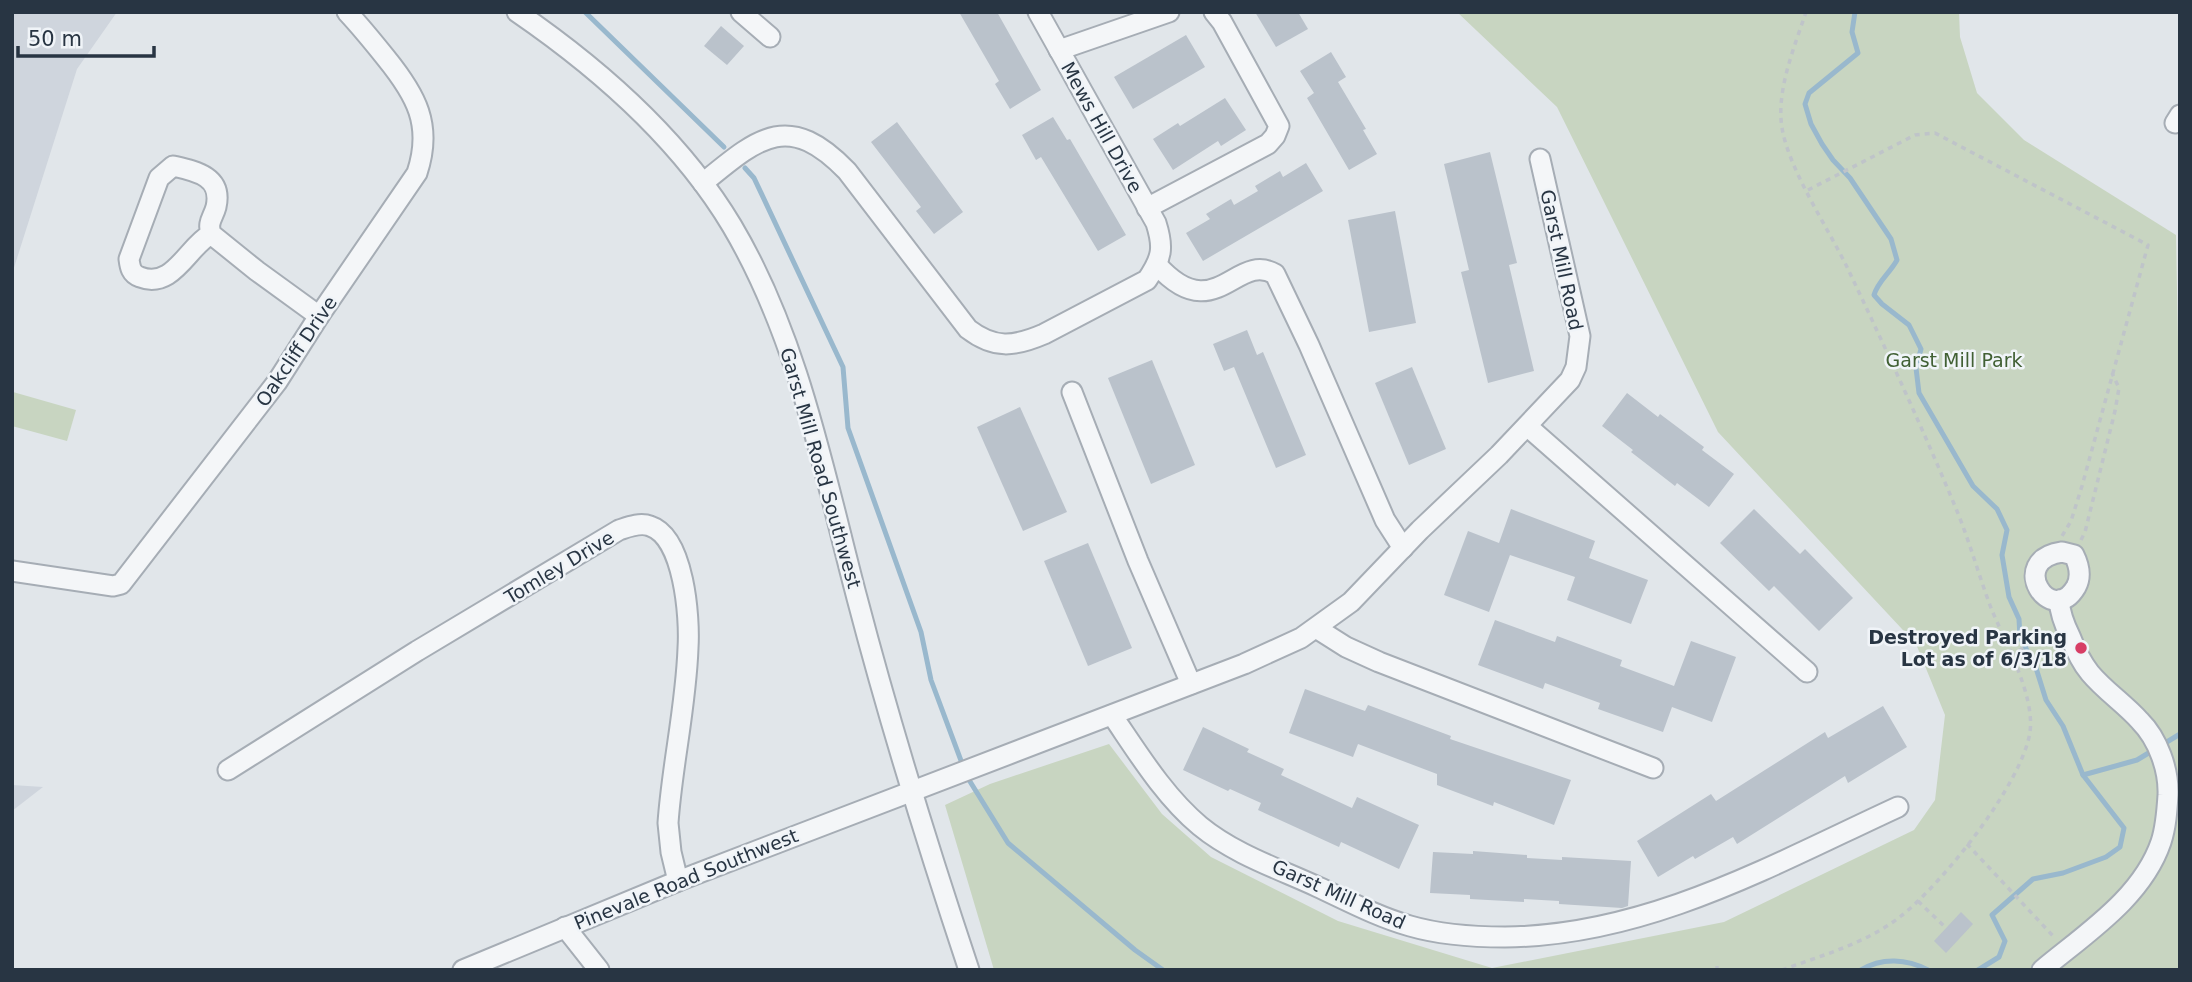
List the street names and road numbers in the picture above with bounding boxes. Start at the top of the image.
street label: Mews Hill Drive [1057,58,1147,196]
street label: Garst Mill Road [1536,188,1588,332]
street label: Oakcliff Drive [251,292,341,410]
street label: Garst Mill Road Southwest [776,345,866,591]
street label: Tomley Drive [500,526,618,609]
street label: Pinevale Road Southwest [571,824,801,934]
street label: Garst Mill Road [1269,855,1409,933]

